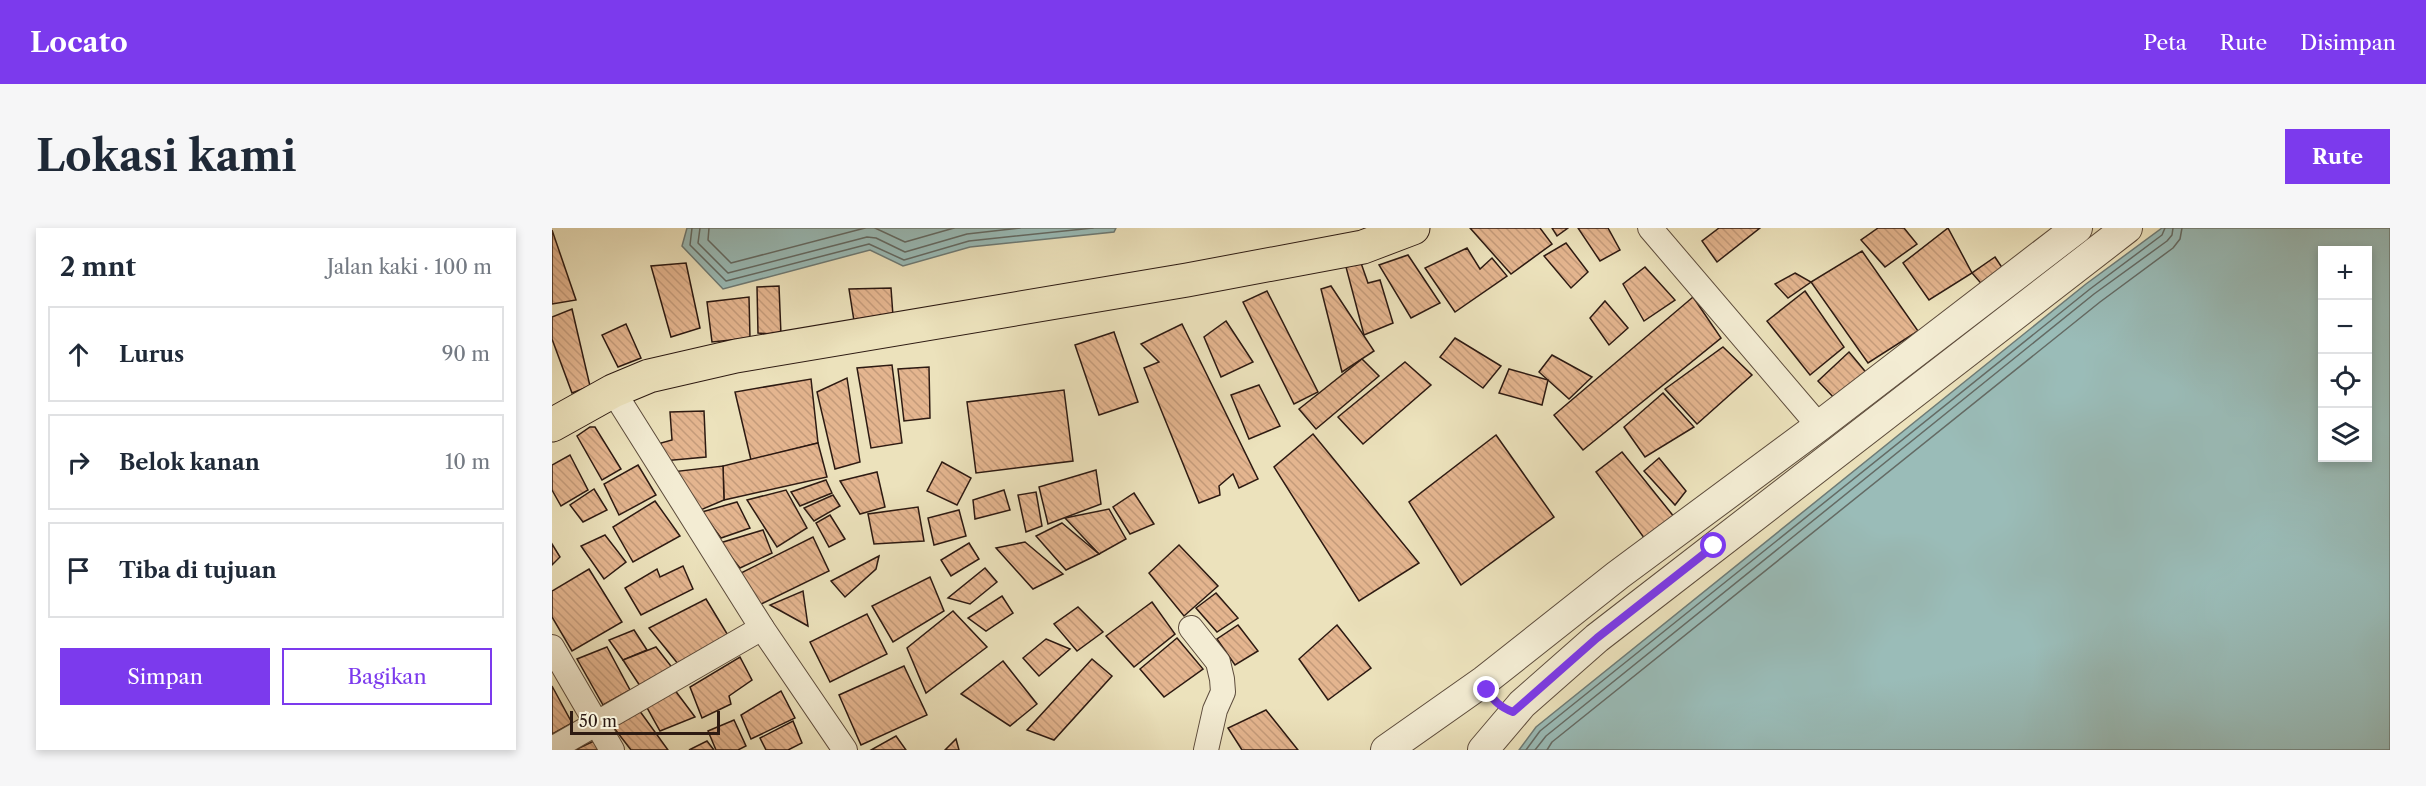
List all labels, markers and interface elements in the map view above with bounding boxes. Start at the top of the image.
text: Locato [30,25,128,59]
text: Peta [2143,30,2187,55]
text: Rute [2220,30,2267,55]
text: Disimpan [2300,30,2396,55]
button: Rute [2285,129,2390,184]
text: Lokasi kami [36,130,297,182]
map controls [2318,246,2372,462]
button: + [2318,246,2372,300]
text: 2 mnt [60,251,136,283]
text: Jalan kaki · 100 m [327,255,492,279]
button: − [2318,300,2372,354]
icon: ahead [62,338,95,371]
text: Lurus [119,341,184,368]
text: 90 m [442,342,490,366]
button: locate [2318,354,2372,408]
button: layers [2318,408,2372,462]
icon: right [62,446,95,479]
text: Belok kanan [119,449,260,476]
text: 10 m [445,450,490,474]
route start [1700,532,1726,558]
icon: arrive [62,554,95,587]
text: Tiba di tujuan [119,557,277,584]
button: Simpan [60,648,270,705]
button: Bagikan [282,648,492,705]
route end [1473,676,1499,702]
scale bar [570,708,720,736]
text: 50 m [579,711,617,731]

